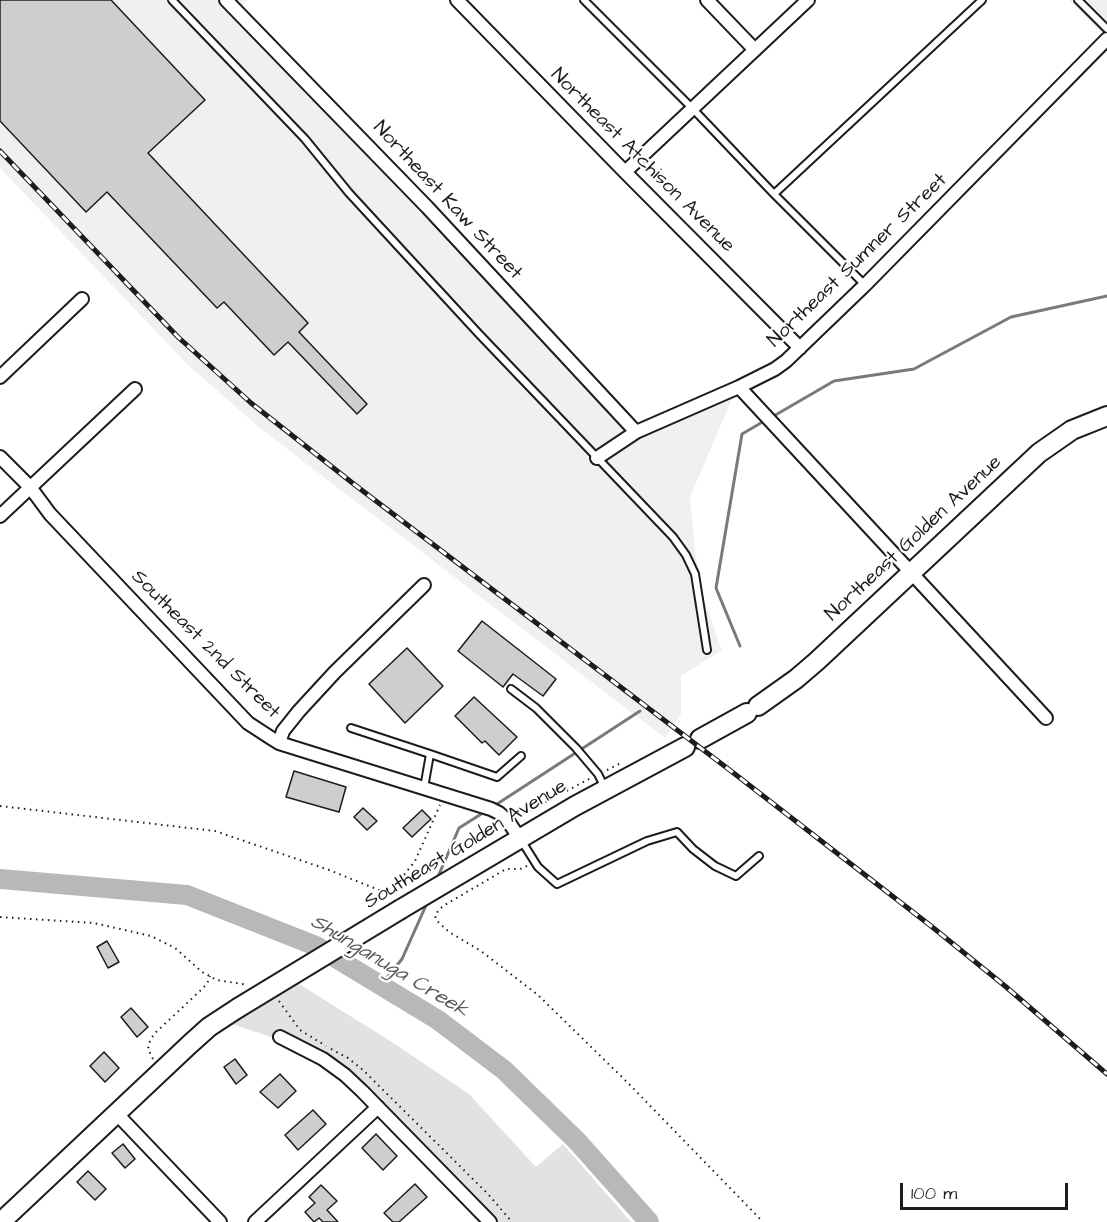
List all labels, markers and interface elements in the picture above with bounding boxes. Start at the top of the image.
street label: Northeast Atchison Avenue [545,64,739,258]
street label: Northeast Kaw Street [367,117,527,285]
street label: Northeast Sumner Street [763,169,953,353]
street label: Northeast Golden Avenue [821,451,1007,627]
street label: Southeast 2nd Street [126,566,284,724]
street label: Southeast Golden Avenue [361,775,571,915]
water label: Shunganuga Creek [305,910,473,1024]
scale bar [903,1171,1071,1209]
text: 100 m [911,1181,957,1206]

